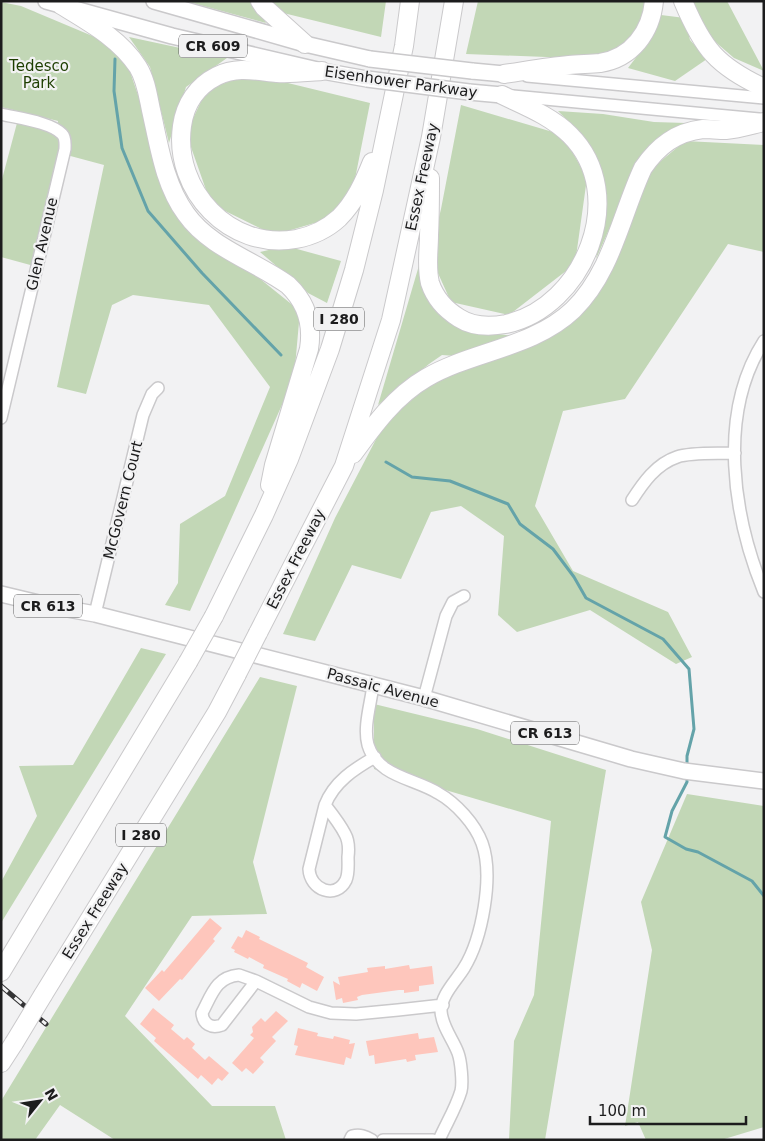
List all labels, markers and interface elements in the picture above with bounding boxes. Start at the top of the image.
road number: CR 609 [179,34,247,58]
park label: Tedesco Park [8,57,69,92]
street label: Eisenhower Parkway [323,62,479,102]
street label: Essex Freeway [402,121,442,233]
street label: Glen Avenue [23,196,61,292]
road number: I 280 [314,308,364,330]
street label: McGovern Court [100,439,146,561]
street label: Essex Freeway [263,506,329,612]
road number: CR 613 [14,594,82,618]
street label: Passaic Avenue [325,664,441,712]
road number: CR 613 [511,721,579,744]
road number: I 280 [116,824,166,846]
street label: Essex Freeway [58,860,132,962]
north arrow [15,1076,65,1126]
text: N [41,1085,61,1104]
scale bar [590,1094,746,1126]
text: 100 m [598,1102,646,1120]

